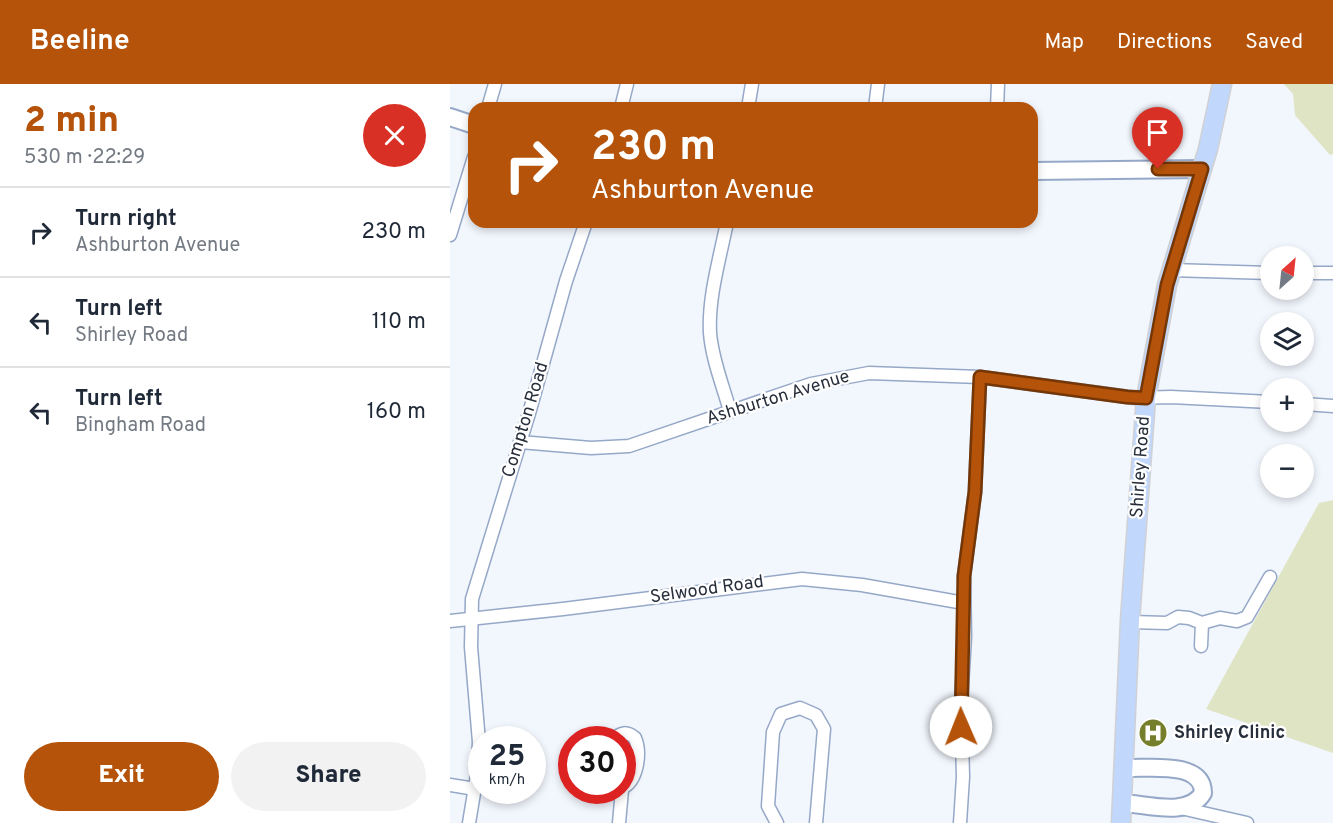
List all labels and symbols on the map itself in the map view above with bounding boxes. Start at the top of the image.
pin [1132,107,1183,169]
north arrow [1260,246,1314,300]
street label: Compton Road [497,359,555,481]
street label: Ashburton Avenue [704,365,852,431]
street label: Shirley Road [1126,415,1156,519]
street label: Selwood Road [649,571,765,609]
position arrow [929,695,993,759]
hospital icon: Shirley Clinic [1137,717,1169,749]
place label: Shirley Clinic [1174,722,1285,745]
speed limit sign: 30 [558,726,636,804]

